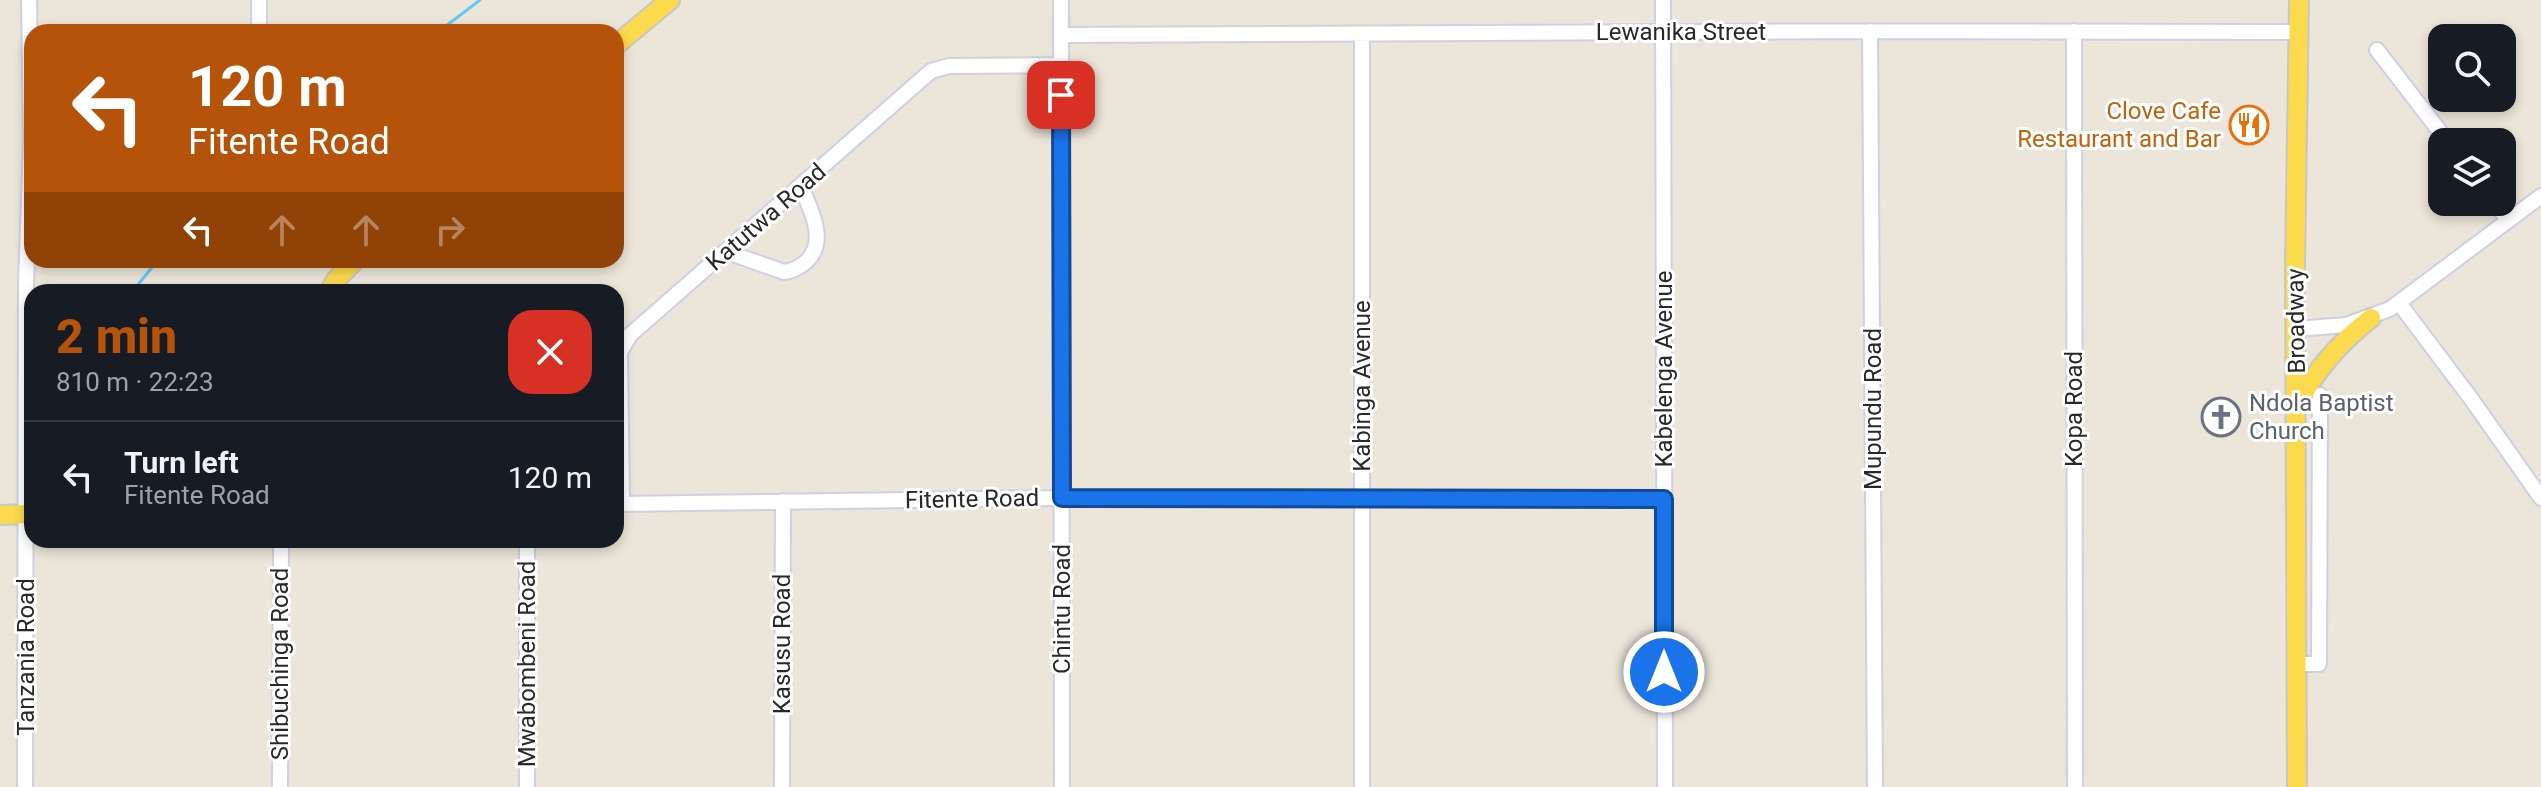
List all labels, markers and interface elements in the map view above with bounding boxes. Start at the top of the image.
street label: Lewanika Street [1596,18,1766,46]
map controls [2428,24,2516,216]
button: search [2428,24,2516,112]
text: 120 m [188,54,347,120]
icon: left [56,56,160,160]
pin [1027,61,1095,129]
icon: arrive [1039,73,1083,117]
place label: Clove Cafe Restaurant and Bar [2017,97,2221,153]
restaurant icon: Clove Cafe Restaurant and Bar [2228,104,2270,146]
text: Fitente Road [188,121,390,163]
button: layers [2428,128,2516,216]
street label: Katutwa Road [701,158,831,276]
icon: left [176,208,220,252]
icon: ahead [260,208,304,252]
icon: ahead [344,208,388,252]
icon: right [428,208,472,252]
street label: Broadway [2281,267,2311,374]
street label: Kabelenga Avenue [1650,270,1678,468]
street label: Kabinga Avenue [1348,300,1376,472]
text: 2 min [56,308,177,365]
button: close [508,310,592,394]
street label: Mupundu Road [1859,328,1887,490]
street label: Kopa Road [2060,351,2088,467]
text: 810 m · 22:23 [56,367,214,397]
place label: Ndola Baptist Church [2249,389,2394,445]
church icon: Ndola Baptist Church [2200,396,2242,438]
text: Turn left [124,445,239,480]
icon: left [56,455,100,499]
text: 120 m [508,460,592,495]
text: Fitente Road [124,480,270,510]
street label: Fitente Road [905,484,1039,514]
street label: Chintu Road [1048,544,1076,674]
street label: Mwabombeni Road [513,561,541,767]
street label: Shibuchinga Road [266,568,294,760]
street label: Kasusu Road [768,574,796,714]
street label: Tanzania Road [12,578,40,736]
position arrow [1622,630,1706,714]

